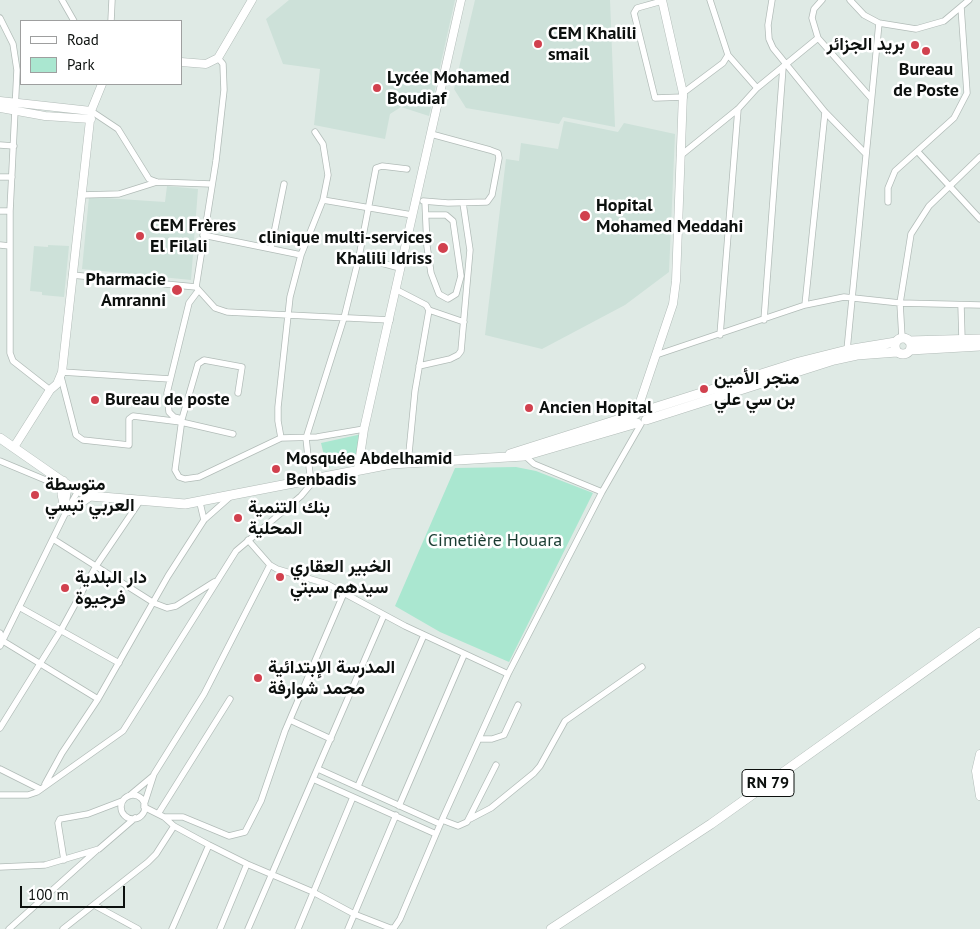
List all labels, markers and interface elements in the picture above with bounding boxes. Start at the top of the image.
legend [20,20,182,85]
place label: CEM Khalili smail [548,23,637,66]
text: Road [67,30,99,49]
place label: بريد الجزائر [827,34,905,56]
marker: CEM Khalili smail [532,38,544,50]
marker: بريد الجزائر [909,39,921,51]
marker: Bureau de Poste [920,45,932,57]
text: Park [67,55,95,74]
place label: Bureau de Poste [893,59,959,102]
place label: Lycée Mohamed Boudiaf [387,67,510,110]
marker: Lycée Mohamed Boudiaf [371,82,383,94]
place label: Hopital Mohamed Meddahi [596,195,743,238]
marker: Hopital Mohamed Meddahi [578,209,592,223]
place label: CEM Frères El Filali [150,215,236,258]
place label: clinique multi-services Khalili Idriss [259,227,432,270]
marker: CEM Frères El Filali [134,230,146,242]
marker: clinique multi-services Khalili Idriss [436,241,450,255]
place label: Pharmacie Amranni [85,269,166,312]
marker: Pharmacie Amranni [170,283,184,297]
place label: متجر الأمين بن سي علي [714,368,800,410]
marker: متجر الأمين بن سي علي [698,383,710,395]
place label: Bureau de poste [105,389,230,411]
marker: Bureau de poste [89,394,101,406]
place label: Ancien Hopital [539,397,652,419]
marker: Ancien Hopital [523,402,535,414]
place label: Mosquée Abdelhamid Benbadis [286,448,452,490]
marker: Mosquée Abdelhamid Benbadis [270,463,282,475]
place label: متوسطة العربي تبسي [45,474,135,516]
marker: متوسطة العربي تبسي [29,489,41,501]
place label: بنك التنمية المحلية [248,497,330,540]
marker: بنك التنمية المحلية [232,512,244,524]
park label: Cimetière Houara [428,530,562,552]
place label: الخبير العقاري سيدهم سبتي [290,556,391,598]
place label: دار البلدية فرجيوة [75,567,147,610]
marker: الخبير العقاري سيدهم سبتي [274,571,286,583]
marker: دار البلدية فرجيوة [59,582,71,594]
place label: المدرسة الإبتدائية محمد شوارفة [268,657,395,700]
marker: المدرسة الإبتدائية محمد شوارفة [252,672,264,684]
road number: RN 79 [742,770,794,796]
scale bar [22,876,128,908]
text: 100 m [28,885,69,904]

